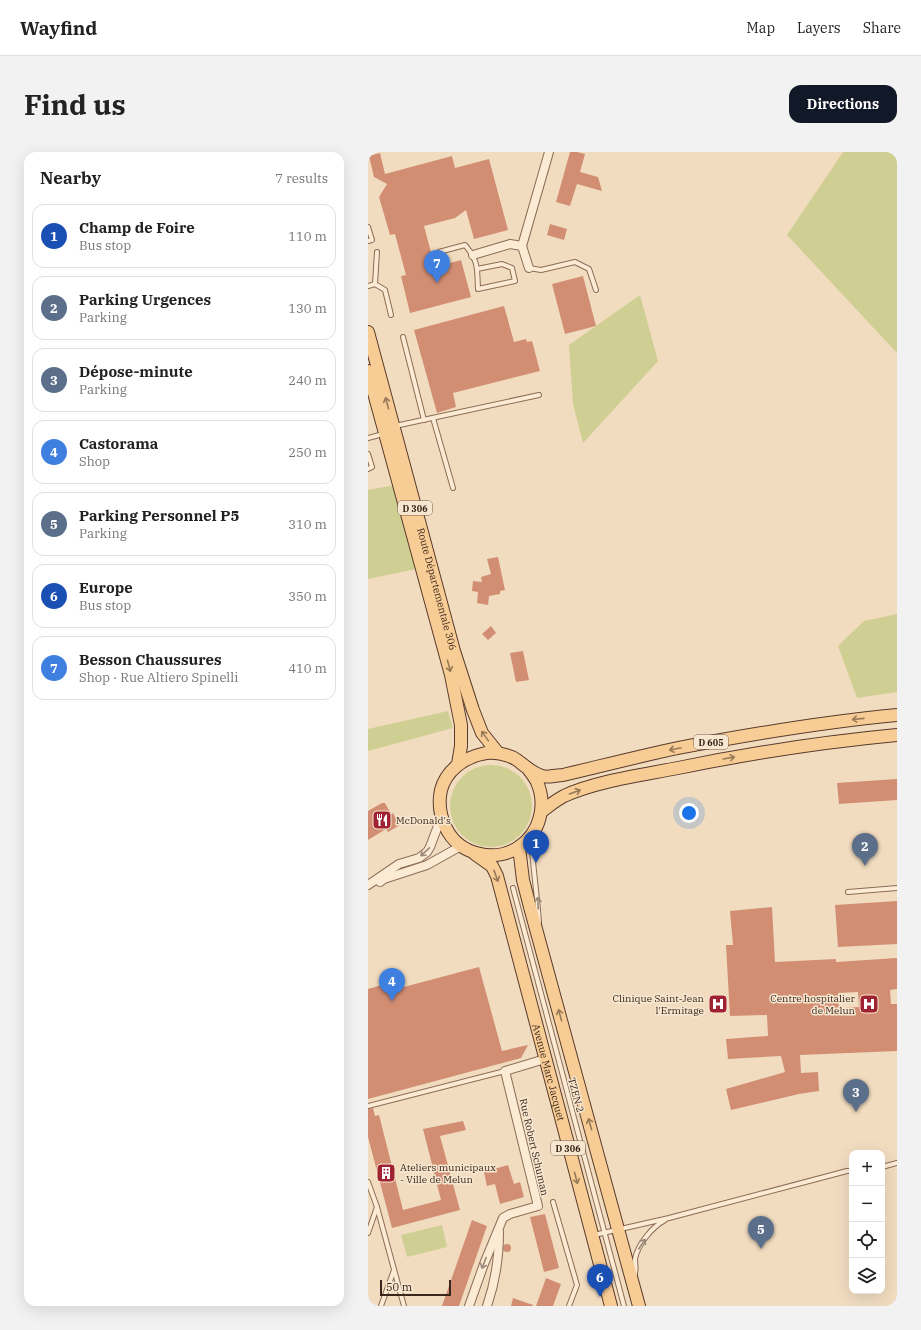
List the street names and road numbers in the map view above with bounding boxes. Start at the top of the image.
road number: D 306 [398,501,432,515]
street label: Route Départementale 306 [415,526,460,651]
road number: D 605 [694,735,728,749]
street label: Avenue Marc Jacquet [530,1022,568,1123]
street label: TZEN 2 [565,1076,587,1114]
street label: Rue Robert Schuman [516,1097,552,1197]
road number: D 306 [551,1141,585,1155]

